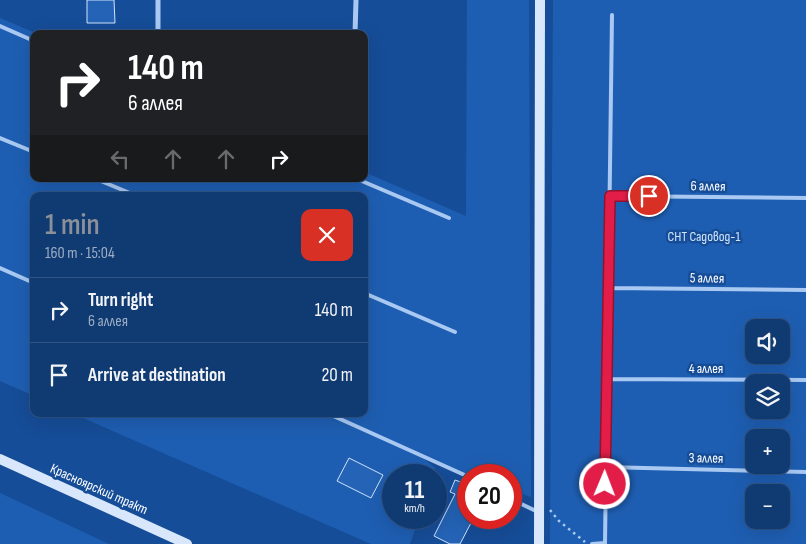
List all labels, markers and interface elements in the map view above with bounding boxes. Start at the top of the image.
text: 140 m [128,47,204,90]
icon: right [45,50,110,115]
text: 6 аллея [128,90,183,117]
icon: left [106,145,134,173]
icon: ahead [159,145,187,173]
icon: ahead [212,145,240,173]
icon: right [265,145,293,173]
pin [628,175,670,217]
street label: 6 аллея [690,177,726,195]
icon: arrive [635,182,663,210]
text: 1 min [45,207,100,243]
button: close [301,209,353,261]
park label: СНТ Садовод-1 [668,228,741,245]
text: 160 m · 15:04 [45,244,115,263]
street label: 5 аллея [690,269,724,287]
text: Turn right [88,289,153,312]
icon: right [45,296,73,324]
text: 140 m [315,299,353,322]
text: 6 аллея [88,312,128,331]
map controls [745,319,790,529]
button: sound [745,319,790,364]
street label: 4 аллея [689,360,723,377]
icon: arrive [45,361,73,389]
text: Arrive at destination [88,364,226,387]
text: 20 m [321,364,353,387]
button: layers [745,374,790,419]
button: + [745,429,790,474]
street label: 3 аллея [689,449,723,467]
position arrow [578,457,630,509]
street label: Красноярский тракт [48,460,150,518]
speed limit sign: 20 [457,464,522,529]
text: 11 [405,475,424,506]
button: − [745,484,790,529]
text: km/h [404,501,425,516]

